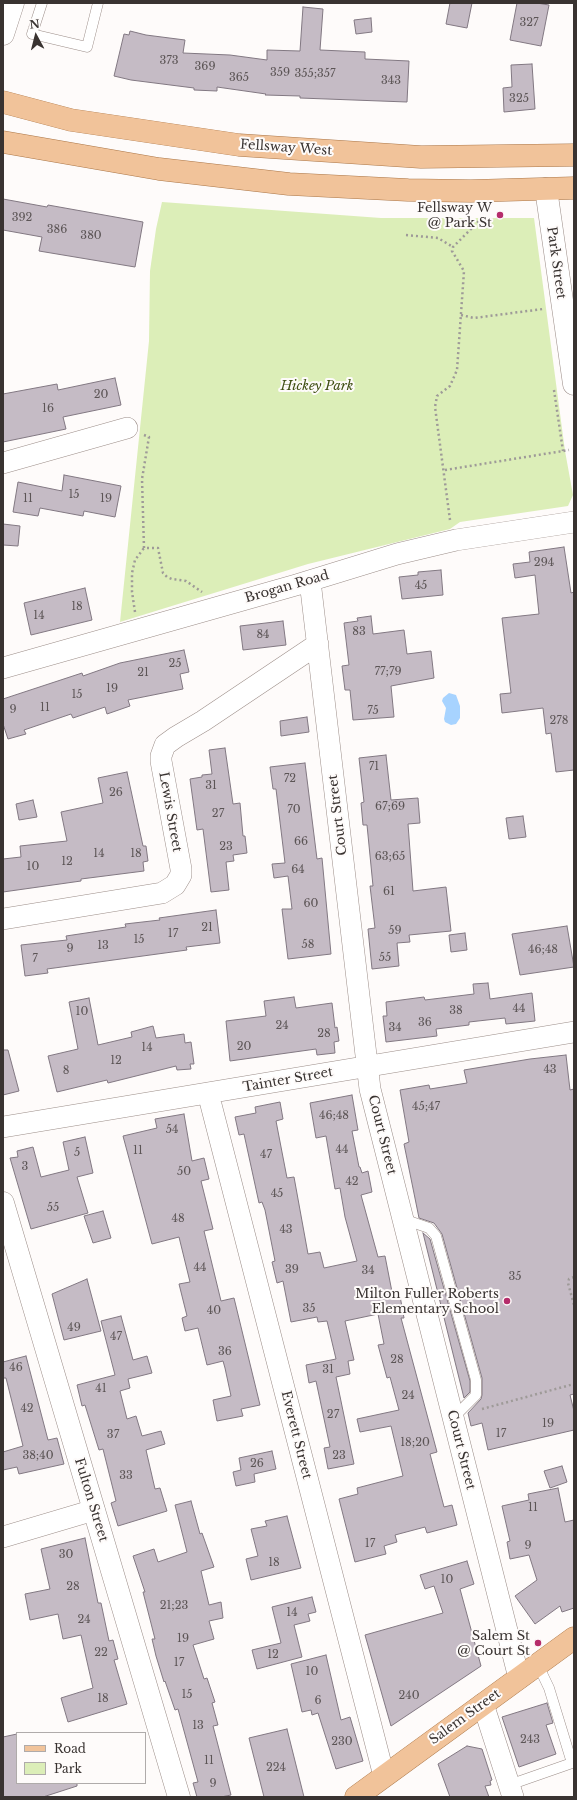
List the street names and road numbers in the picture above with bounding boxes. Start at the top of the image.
street label: Fellsway West [239,137,333,159]
street label: Park Street [543,226,569,300]
street label: Brogan Road [243,568,331,606]
street label: Lewis Street [155,771,185,853]
street label: Court Street [325,774,351,856]
street label: Tainter Street [242,1064,334,1096]
street label: Court Street [365,1094,399,1176]
street label: Everett Street [277,1389,315,1481]
street label: Court Street [444,1409,478,1491]
street label: Fulton Street [71,1456,111,1544]
street label: Salem Street [426,1686,504,1748]

